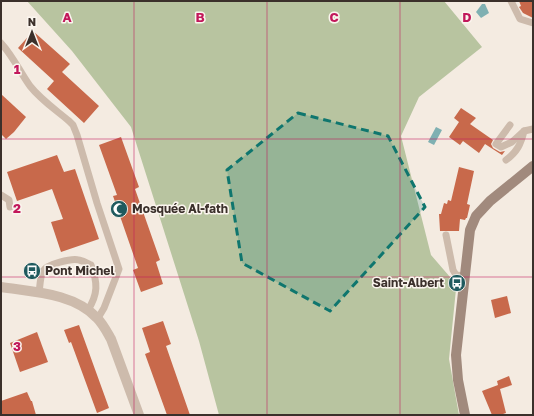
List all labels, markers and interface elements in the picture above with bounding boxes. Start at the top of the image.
text: A [62,9,72,25]
text: B [195,9,205,25]
text: C [329,9,339,25]
text: D [462,9,472,25]
north arrow [12,12,52,52]
text: N [28,15,36,28]
text: 1 [14,61,21,77]
mosque icon: Mosquée Al-fath [109,199,129,219]
text: 2 [13,200,21,216]
place label: Mosquée Al-fath [132,201,228,216]
bus stop icon: Pont Michel [22,261,42,281]
place label: Pont Michel [45,263,114,278]
bus stop icon: Saint-Albert [447,273,467,293]
place label: Saint-Albert [373,275,444,290]
text: 3 [13,338,21,354]

